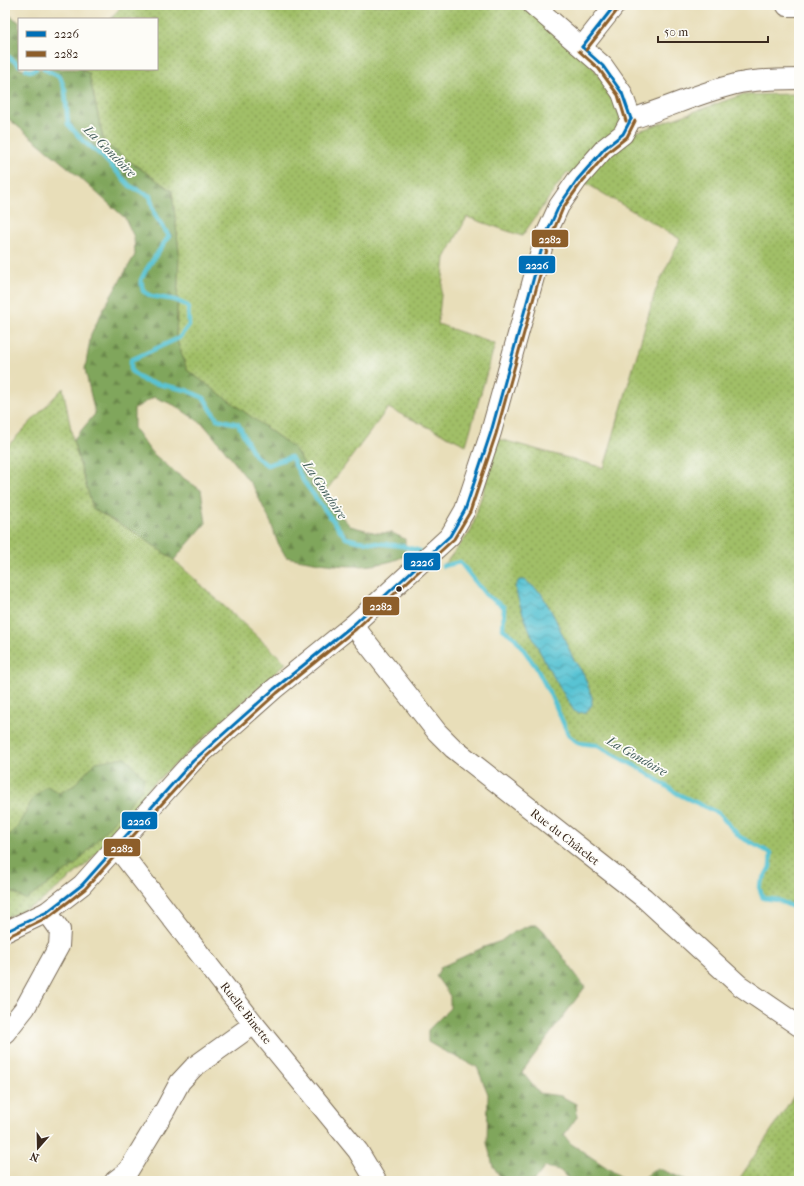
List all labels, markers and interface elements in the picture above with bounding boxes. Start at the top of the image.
legend [18,18,158,70]
scale bar [658,18,768,44]
text: 50 m [664,25,688,39]
text: 2226 [54,27,80,41]
text: 2282 [54,47,79,61]
water label: La Gondoire [80,121,140,181]
line badge: 2282 [531,229,569,248]
text: 2282 [539,233,562,246]
line badge: 2226 [518,255,556,274]
text: 2226 [526,259,549,272]
water label: La Gondoire [299,457,350,523]
line badge: 2226 [403,552,441,571]
text: 2226 [411,556,434,569]
unlabelled marker [394,584,404,594]
line badge: 2282 [362,596,400,616]
text: 2282 [370,600,393,613]
water label: La Gondoire [603,732,671,780]
street label: Rue du Châtelet [528,806,603,869]
line badge: 2226 [121,811,158,830]
text: 2226 [128,815,151,828]
line badge: 2282 [103,838,141,857]
text: 2282 [111,842,134,855]
street label: Ruelle Binette [217,979,275,1047]
north arrow [18,1128,58,1168]
text: N [28,1149,41,1164]

